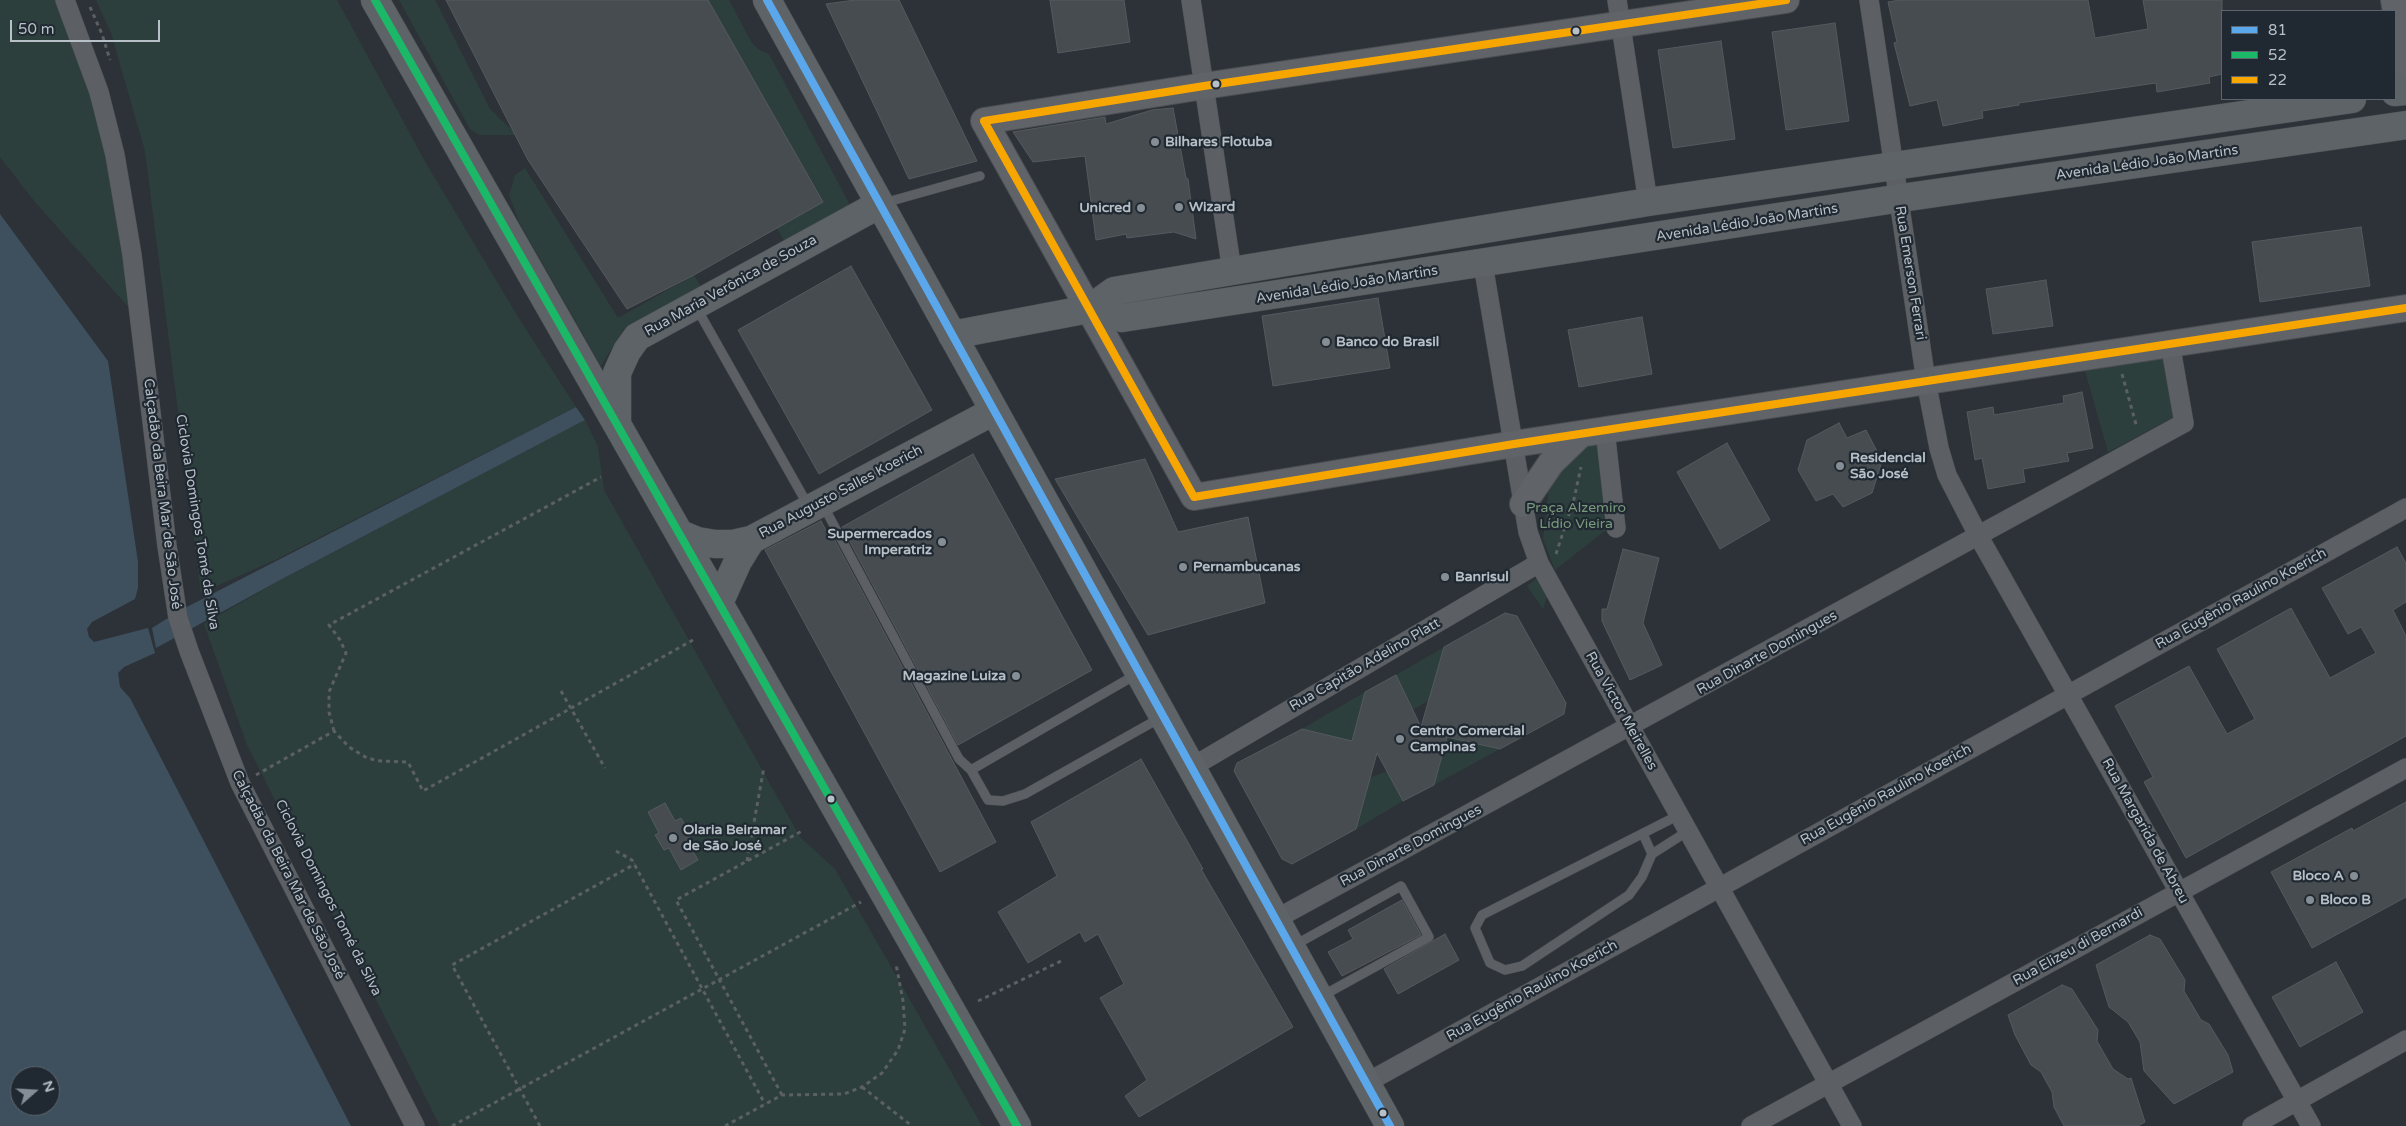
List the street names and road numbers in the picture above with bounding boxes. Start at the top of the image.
street label: Avenida Lédio João Martins [2055,142,2239,184]
street label: Avenida Lédio João Martins [1655,200,1839,246]
street label: Rua Emerson Ferrari [1891,205,1929,341]
street label: Rua Maria Verônica de Souza [642,232,820,340]
street label: Avenida Lédio João Martins [1255,262,1439,308]
street label: Calçadão da Beira Mar de São José [139,378,185,610]
street label: Ciclovia Domingos Tomé da Silva [172,413,222,631]
street label: Rua Augusto Salles Koerich [756,442,926,542]
street label: Rua Eugênio Raulino Koerich [2153,545,2329,653]
street label: Rua Dinarte Domingues [1694,607,1840,699]
street label: Rua Capitão Adelino Platt [1287,615,1443,715]
street label: Rua Victor Meirelles [1581,649,1661,773]
street label: Rua Eugênio Raulino Koerich [1798,741,1974,849]
street label: Rua Margarida de Abreu [2098,755,2192,907]
street label: Calçadão da Beira Mar de São José [228,768,348,982]
street label: Ciclovia Domingos Tomé da Silva [271,797,385,999]
street label: Rua Dinarte Domingues [1337,801,1485,891]
street label: Rua Elizeu di Bernardi [2010,904,2146,990]
street label: Rua Eugênio Raulino Koerich [1444,937,1620,1045]

